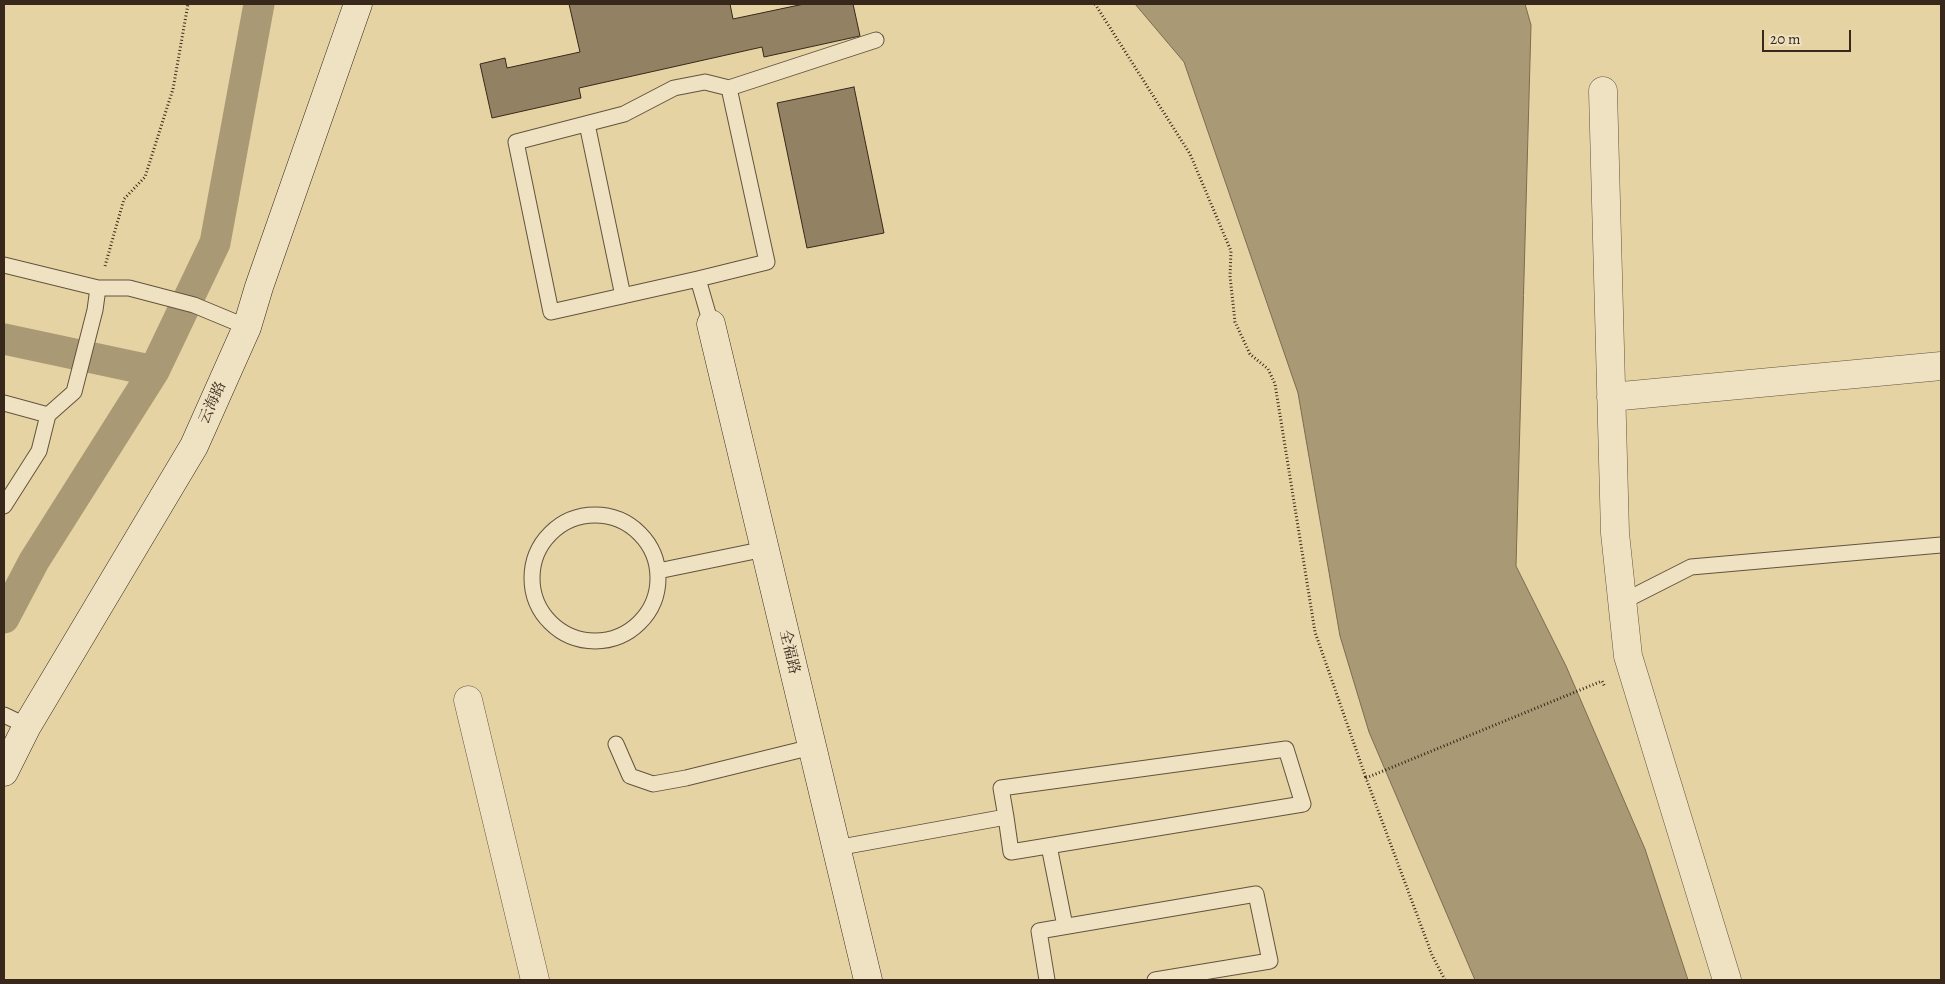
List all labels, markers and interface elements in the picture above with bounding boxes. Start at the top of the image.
scale bar [1765,20,1854,52]
text: 20 m [1770,29,1801,49]
street label: 云海路 [196,379,230,427]
street label: 全福路 [775,628,803,676]

